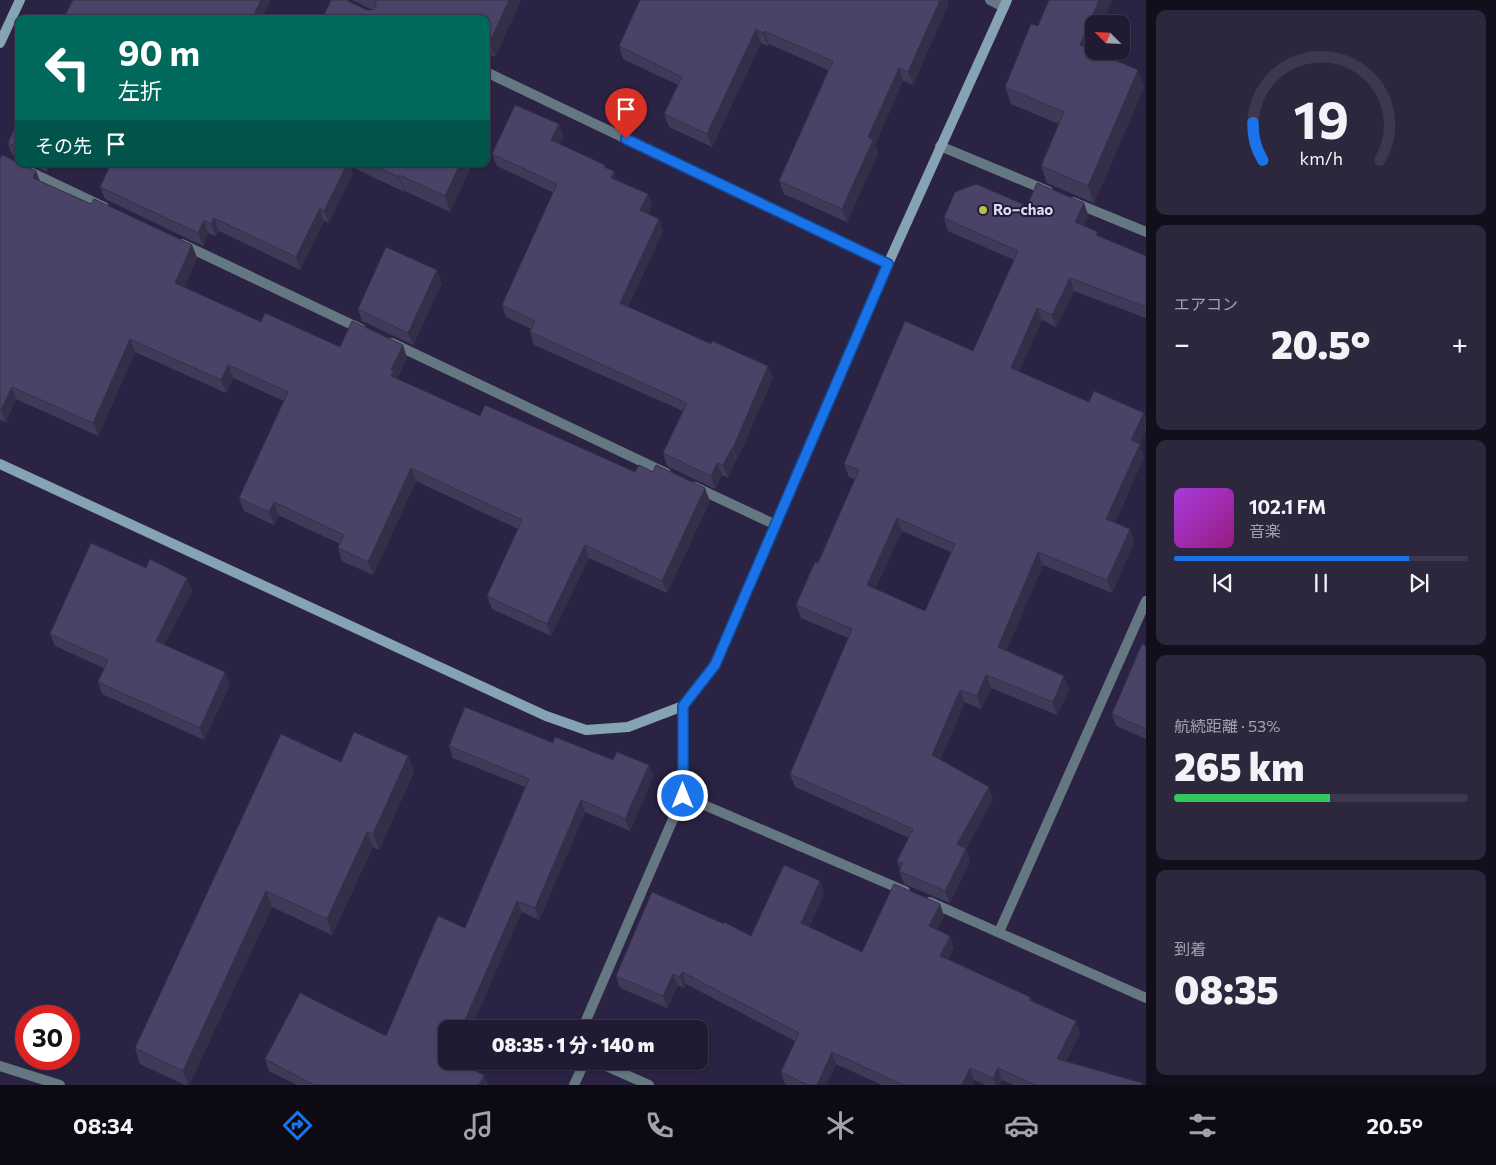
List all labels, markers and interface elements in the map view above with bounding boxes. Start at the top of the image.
north arrow [1085,15,1130,60]
map controls [1085,15,1130,60]
text: 90 m [118,30,200,73]
icon: left [35,35,100,100]
text: 左折 [118,77,162,104]
text: 19 [1293,86,1349,150]
pin [605,88,647,139]
icon: arrive [612,95,640,123]
icon: arrive [102,130,130,158]
text: その先 [35,134,92,157]
text: km/h [1299,147,1343,169]
place label: Ro−chao [993,200,1053,218]
marker: Ro−chao [977,204,989,216]
text: エアコン [1174,294,1238,313]
text: 20.5° [1271,320,1371,367]
text: − [1174,326,1190,360]
text: + [1452,326,1468,360]
text: 102.1 FM [1249,495,1326,518]
text: 音楽 [1249,521,1281,540]
icon: previous [1209,569,1237,597]
icon: pause [1307,569,1335,597]
icon: next [1405,569,1433,597]
text: 航続距離 · 53% [1174,716,1280,735]
text: 265 km [1174,742,1305,789]
position arrow [656,769,708,821]
text: 到着 [1174,939,1206,958]
text: 08:35 [1174,965,1279,1012]
speed limit sign: 30 [15,1005,80,1070]
text: 08:35 · 1 分 · 140 m [492,1033,654,1056]
icon: directions [280,1108,315,1143]
icon: music [461,1108,496,1143]
icon: phone [642,1108,677,1143]
icon: climate [823,1108,858,1143]
icon: car [1004,1108,1039,1143]
icon: filters [1185,1108,1220,1143]
text: 08:34 [73,1112,133,1139]
text: 20.5° [1366,1112,1423,1139]

